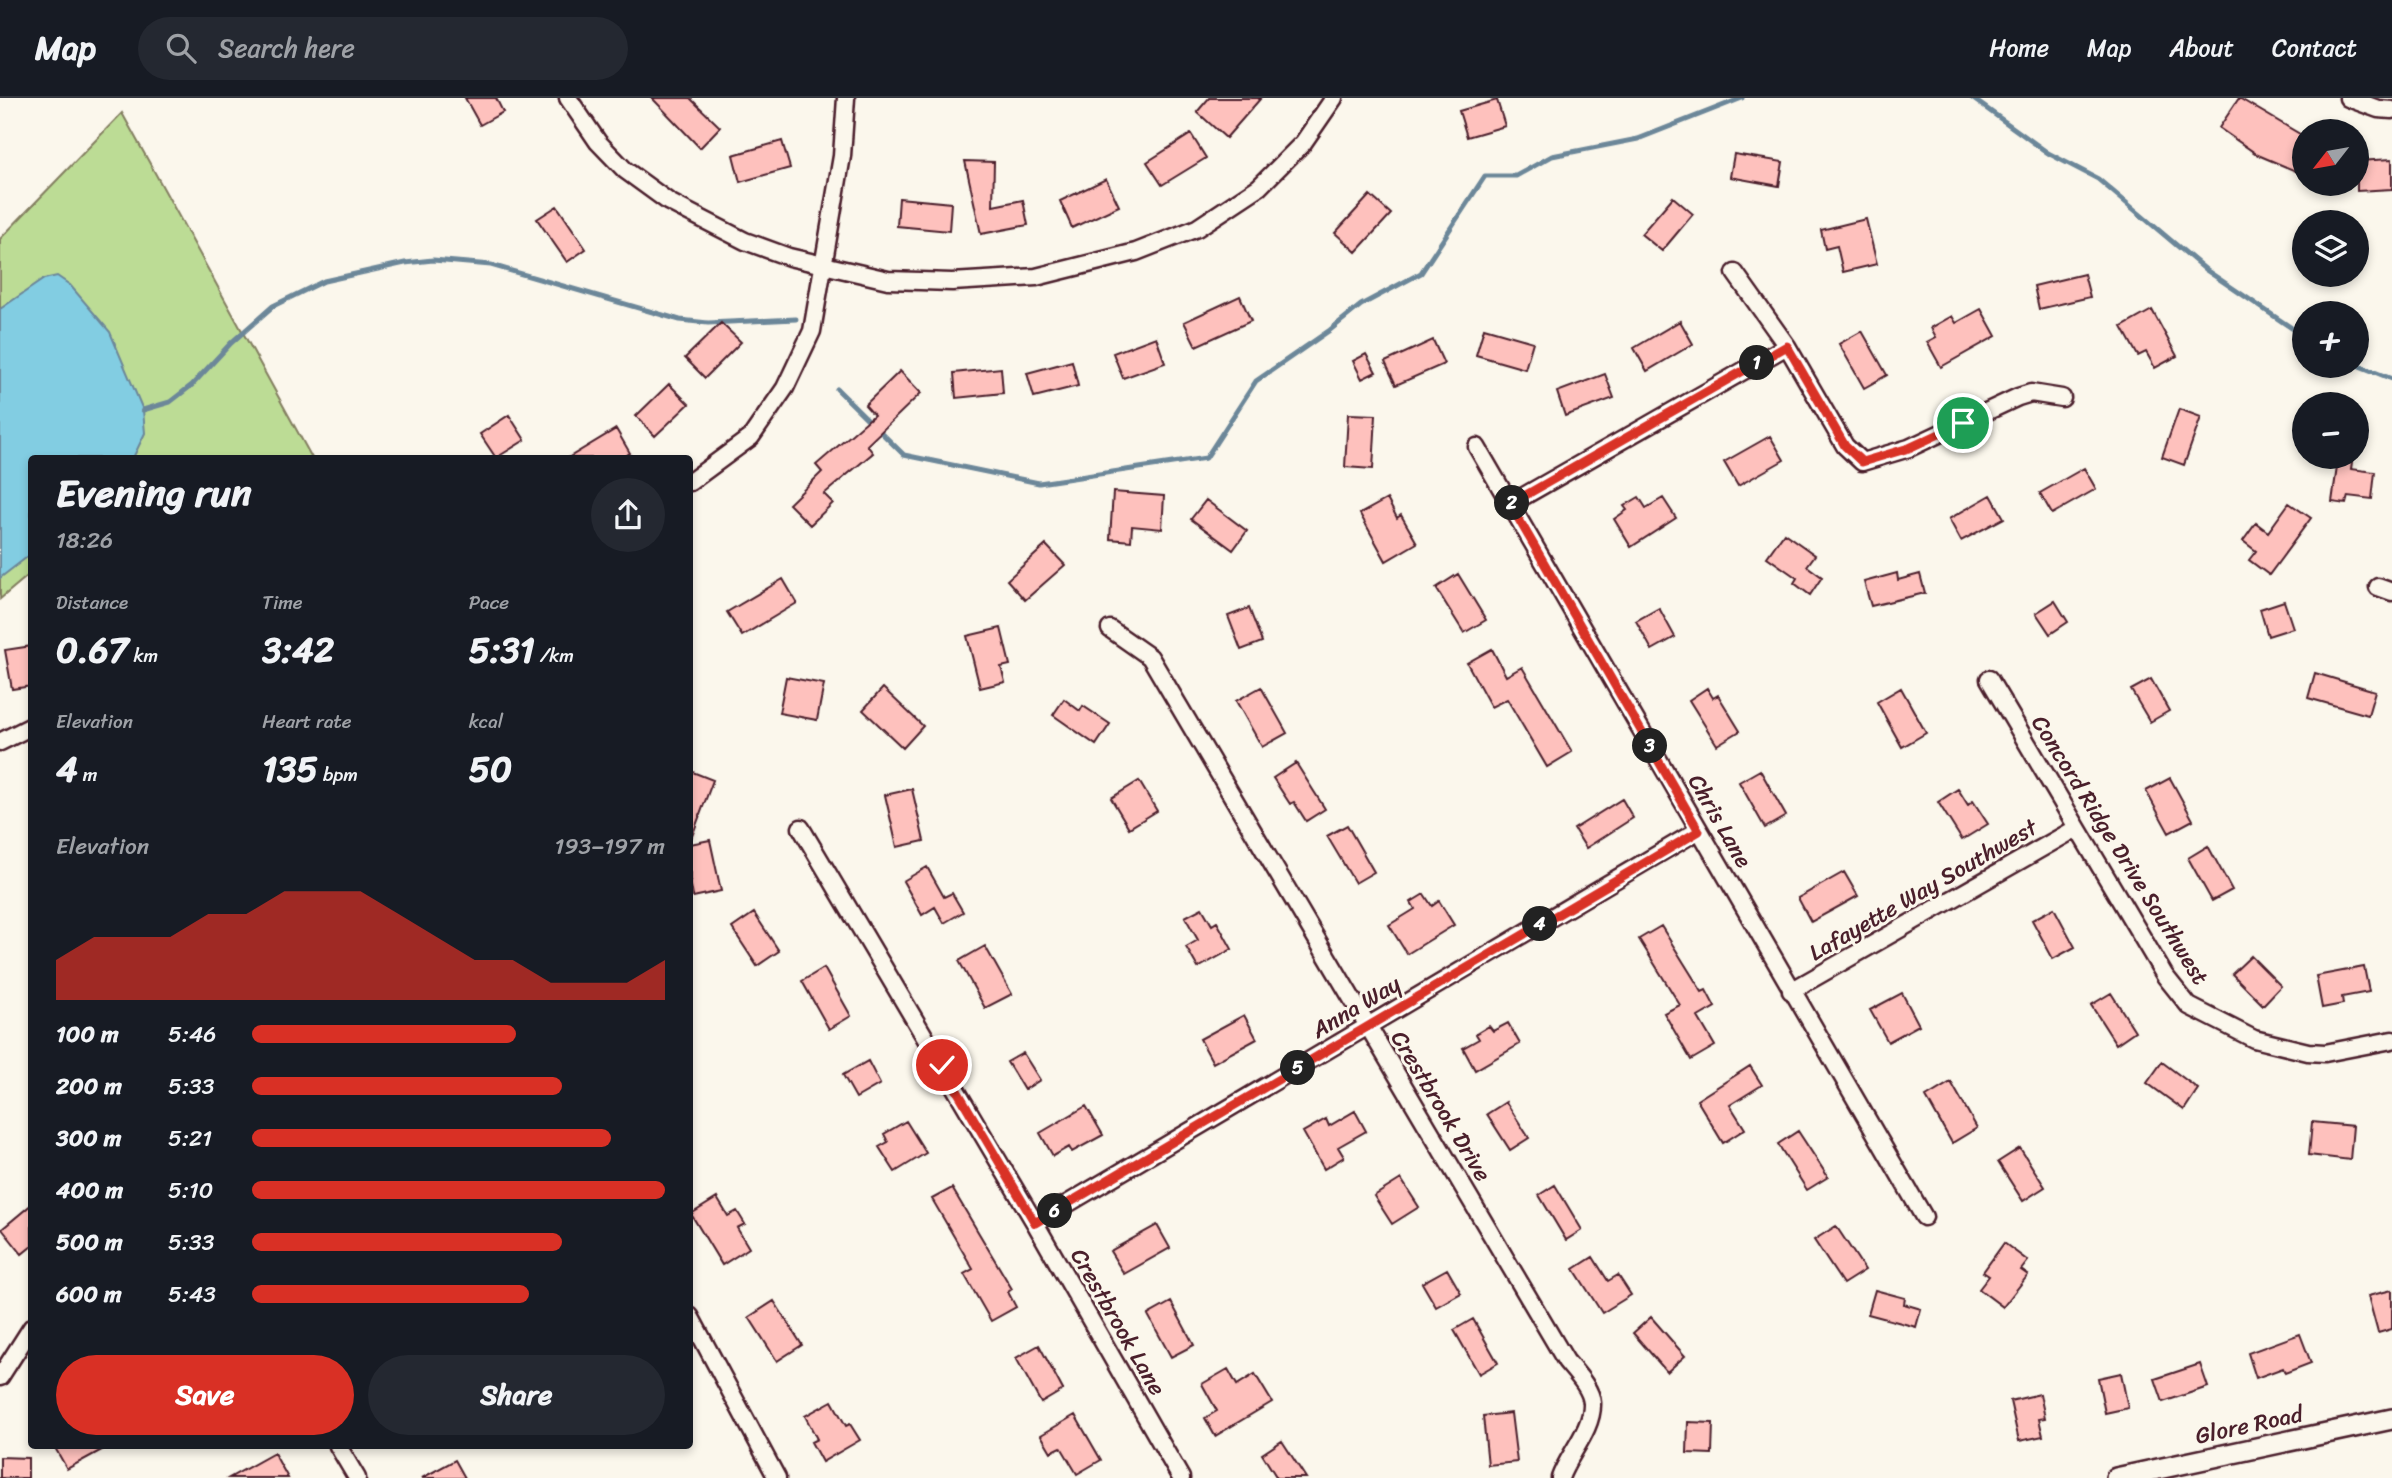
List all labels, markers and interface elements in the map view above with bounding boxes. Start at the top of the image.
search box [138,17,628,80]
text: Map [35,19,96,77]
text: Search here [218,25,355,71]
text: Home [1989,27,2049,69]
text: Map [2087,27,2131,69]
text: About [2169,27,2234,69]
text: Contact [2272,27,2357,69]
icon: search [162,29,200,67]
north arrow [2292,119,2370,196]
map controls [2292,119,2369,469]
button: layers [2292,210,2369,287]
button: + [2292,301,2369,378]
pin: 1 [1740,345,1774,380]
text: 1 [1752,346,1761,379]
button: − [2292,392,2369,469]
pin [1933,393,1993,453]
icon: arrive [1944,404,1982,442]
text: Evening run [56,460,252,527]
button: share [591,478,665,552]
pin: 2 [1494,486,1530,520]
text: 2 [1506,486,1517,519]
text: 18:26 [56,520,113,561]
text: Distance [56,586,128,619]
text: Time [262,586,303,619]
text: Pace [469,586,509,619]
text: 0.67 [56,619,129,681]
text: 3:42 [262,619,334,681]
text: 5:31 [469,619,535,681]
text: km [129,639,158,672]
text: /km [535,639,574,672]
text: Elevation [56,705,133,738]
text: Heart rate [262,705,352,738]
text: kcal [469,705,503,738]
street label: Concord Ridge Drive Southwest [2020,707,2220,993]
pin: 3 [1632,728,1668,764]
text: 3 [1644,729,1655,762]
text: 4 [56,738,78,800]
text: 135 [262,738,318,800]
text: 50 [469,738,512,800]
text: m [78,758,97,791]
text: bpm [318,758,358,791]
street label: Chris Lane [1676,766,1764,876]
street label: Lafayette Way Southwest [1801,807,2047,972]
text: Elevation [56,826,149,867]
text: 193–197 m [555,826,665,867]
pin: 4 [1522,906,1558,942]
text: 4 [1534,907,1545,940]
street label: Anna Way [1302,964,1409,1050]
text: 100 m [56,1014,119,1055]
text: 5:46 [168,1014,216,1055]
street label: Crestbrook Drive [1379,1022,1503,1190]
pin [912,1035,972,1095]
icon: check [923,1046,961,1084]
pin: 5 [1280,1051,1316,1086]
text: 5 [1292,1051,1303,1084]
text: 200 m [56,1066,122,1107]
text: 5:33 [168,1066,214,1107]
text: 300 m [56,1118,121,1159]
text: 5:21 [168,1118,212,1159]
text: 400 m [56,1170,123,1211]
text: 5:10 [168,1170,213,1211]
pin: 6 [1038,1194,1072,1228]
text: 6 [1049,1194,1060,1227]
text: 500 m [56,1222,123,1263]
text: 5:33 [168,1222,214,1263]
street label: Crestbrook Lane [1059,1240,1177,1404]
text: 600 m [56,1274,122,1315]
text: 5:43 [168,1274,216,1315]
button: Save [56,1355,354,1435]
button: Share [368,1355,665,1435]
street label: Glore Road [2192,1393,2308,1456]

